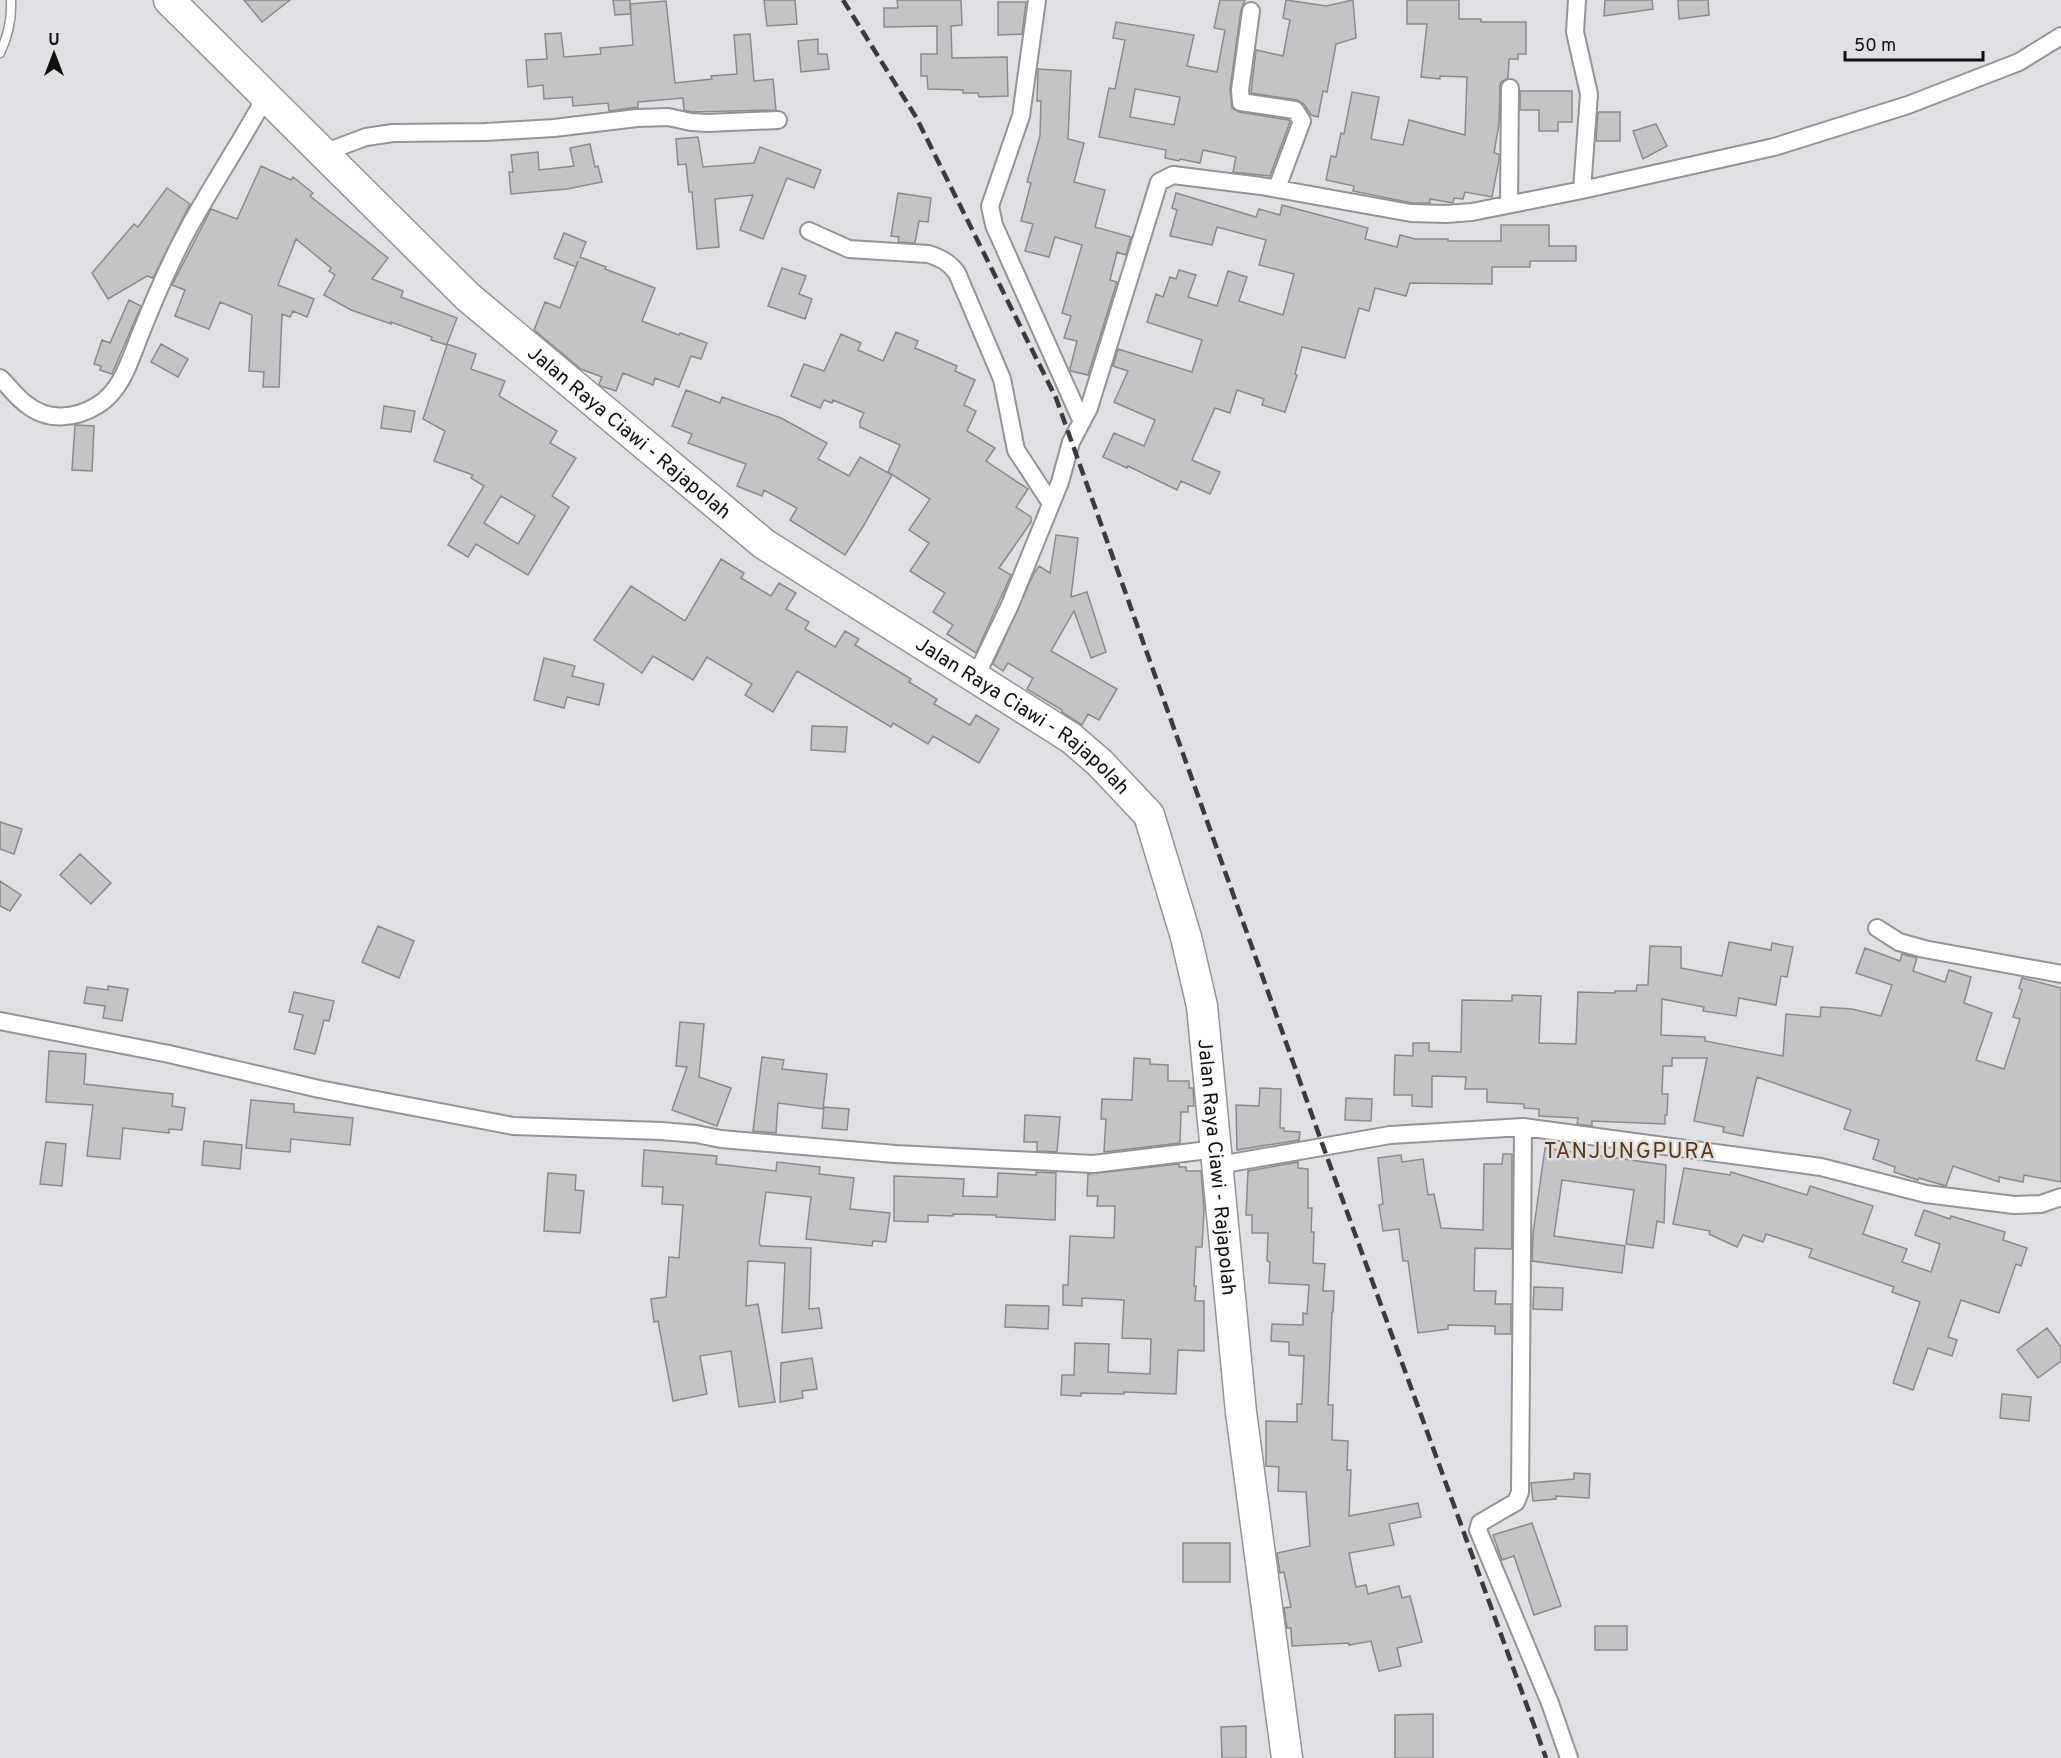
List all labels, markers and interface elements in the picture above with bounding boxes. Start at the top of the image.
north arrow [24,24,84,84]
scale bar [1845,24,1983,62]
text: U [48,31,60,51]
text: 50 m [1854,35,1896,58]
street label: Jalan Raya Ciawi - Rajapolah [521,341,736,526]
street label: Jalan Raya Ciawi - Rajapolah [910,632,1134,801]
street label: Jalan Raya Ciawi - Rajapolah [1190,1038,1241,1297]
district label: TANJUNGPURA [1544,1139,1716,1166]

